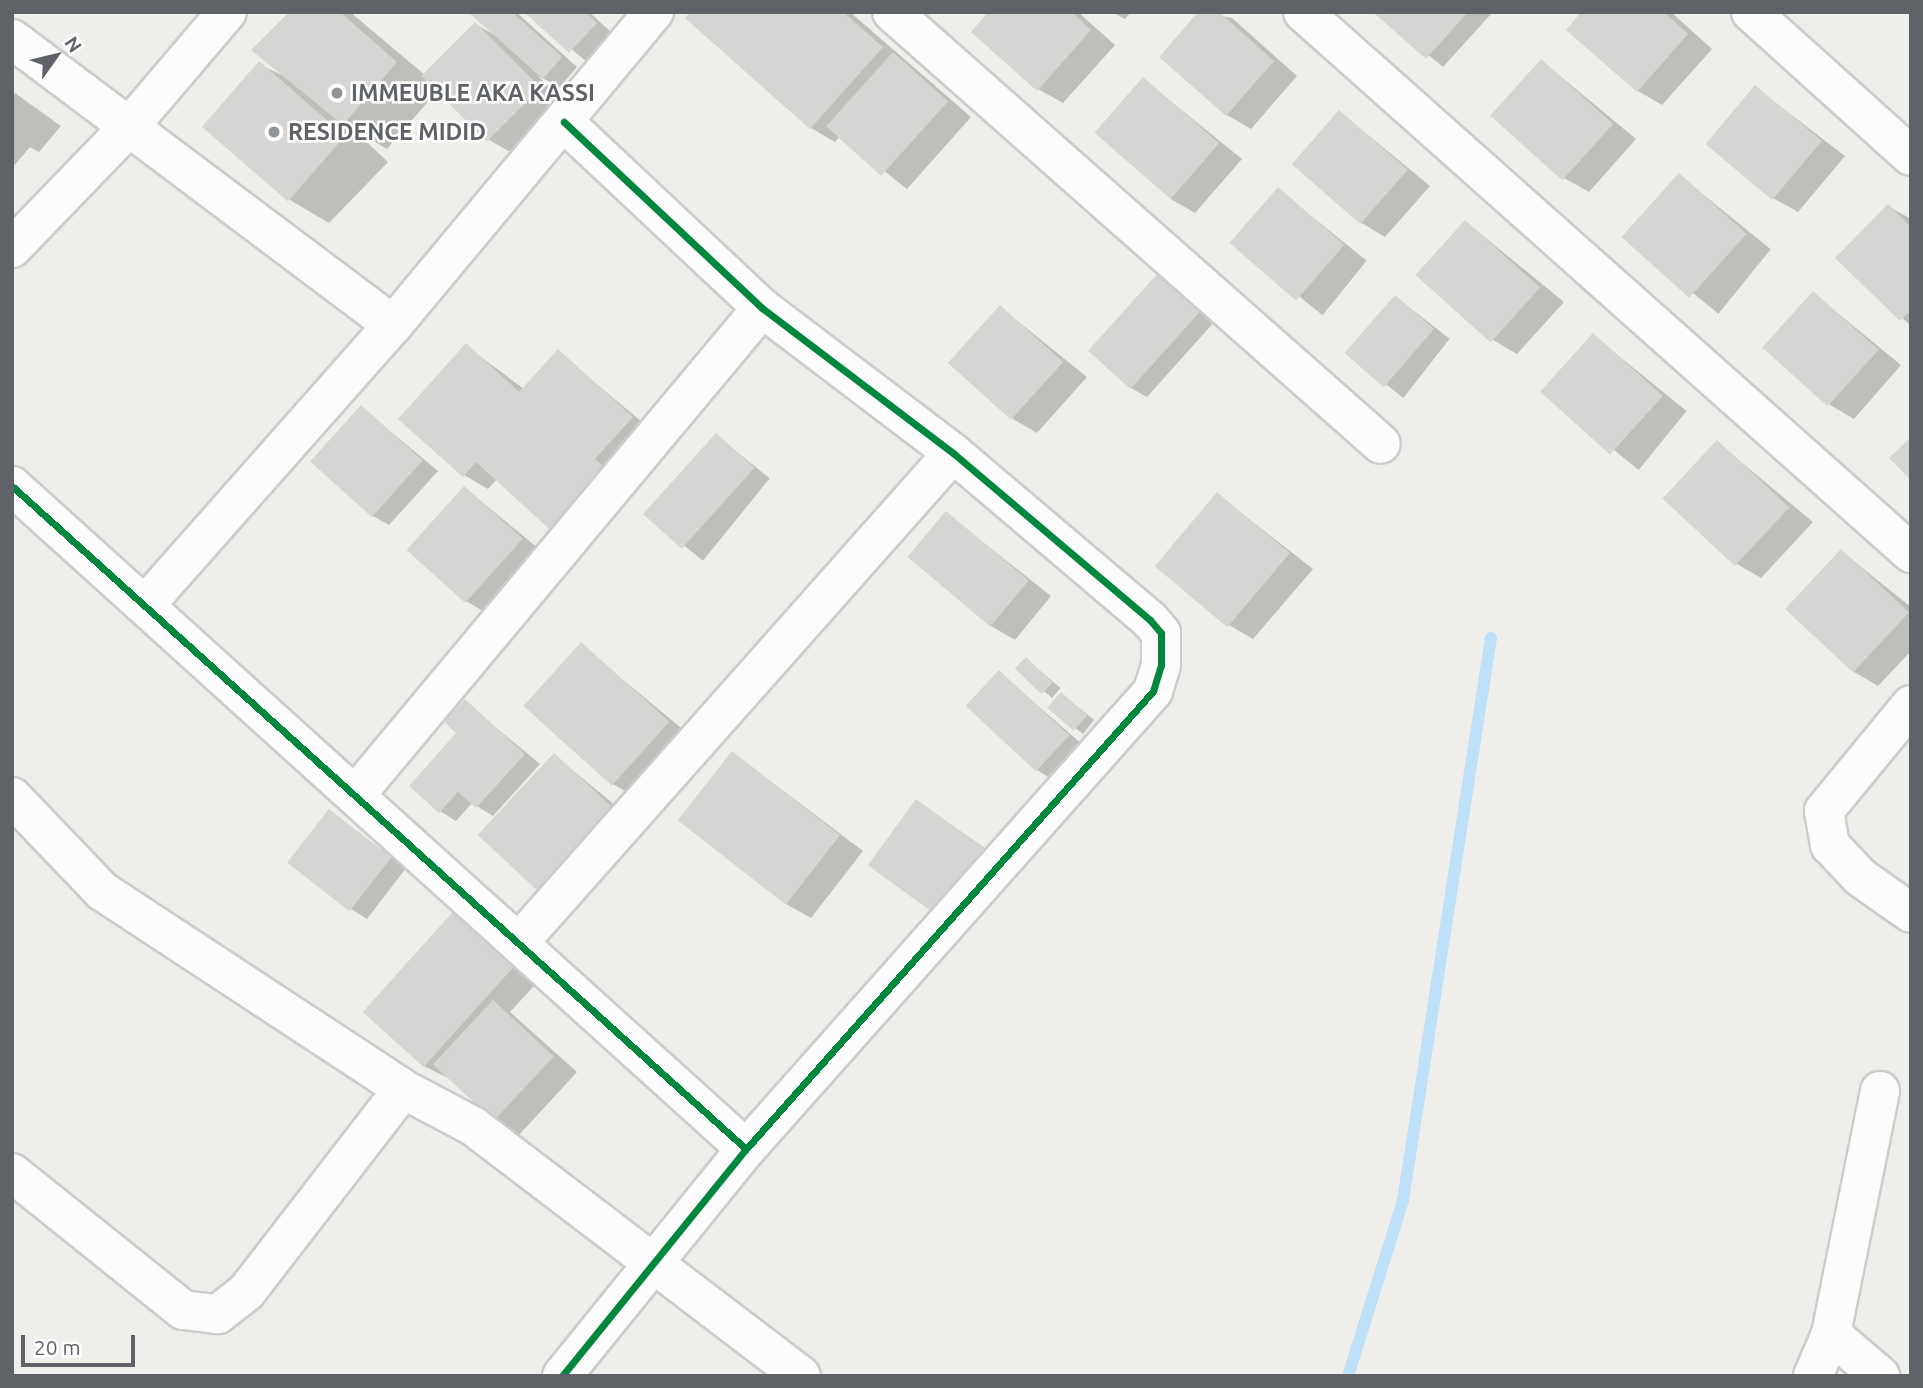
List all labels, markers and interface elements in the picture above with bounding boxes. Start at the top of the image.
north arrow [21,21,91,91]
text: N [60,32,86,56]
place label: IMMEUBLE AKA KASSI [351,79,595,107]
marker: IMMEUBLE AKA KASSI [329,85,345,101]
place label: RESIDENCE MIDID [288,118,486,146]
marker: RESIDENCE MIDID [266,124,282,140]
scale bar [24,1322,138,1366]
text: 20 m [34,1335,81,1359]

